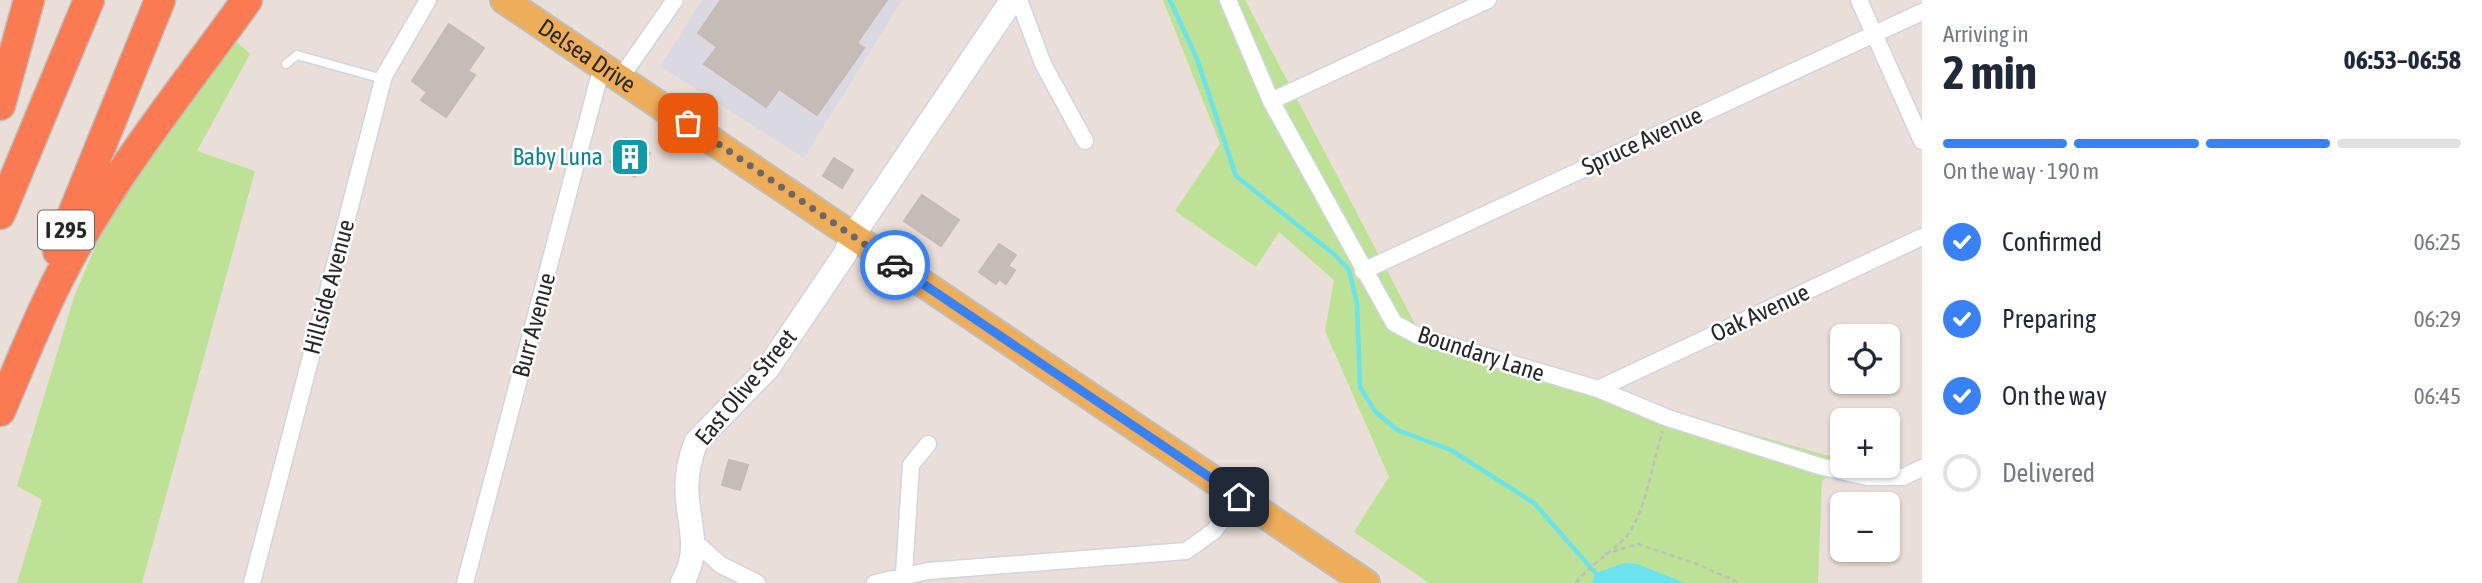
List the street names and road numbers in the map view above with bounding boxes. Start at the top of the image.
street label: Delsea Drive [533,13,641,98]
street label: Spruce Avenue [1577,101,1706,180]
road number: I 295 [38,210,94,249]
street label: Hillside Avenue [298,217,359,357]
street label: Burr Avenue [507,270,560,380]
street label: Oak Avenue [1706,278,1813,347]
street label: Boundary Lane [1414,320,1548,387]
street label: East Olive Street [689,323,802,450]

